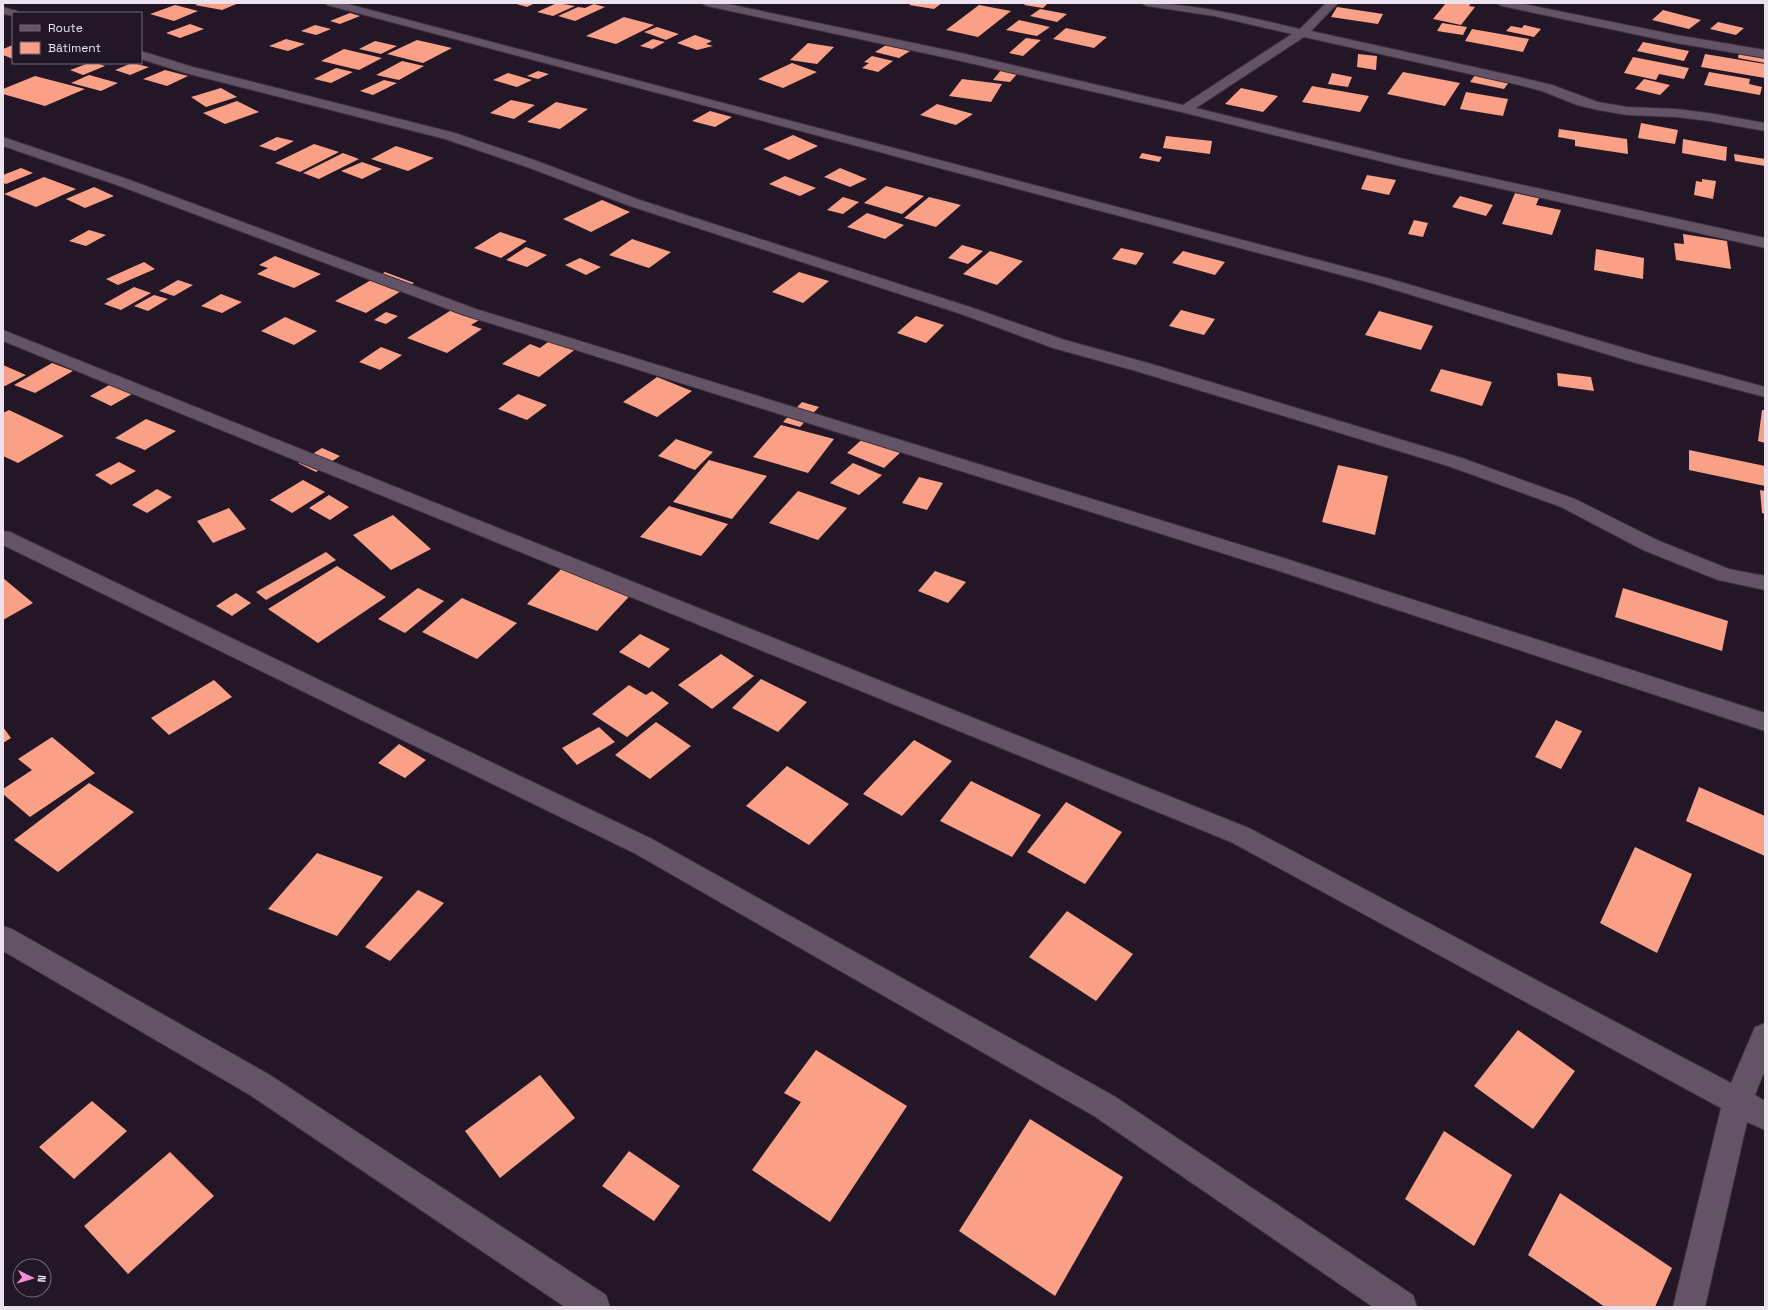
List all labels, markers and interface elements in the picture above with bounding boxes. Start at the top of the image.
legend [12,12,142,64]
text: Route [48,20,83,36]
text: Bâtiment [48,40,101,56]
north arrow [12,1258,52,1298]
text: N [35,1275,49,1283]

